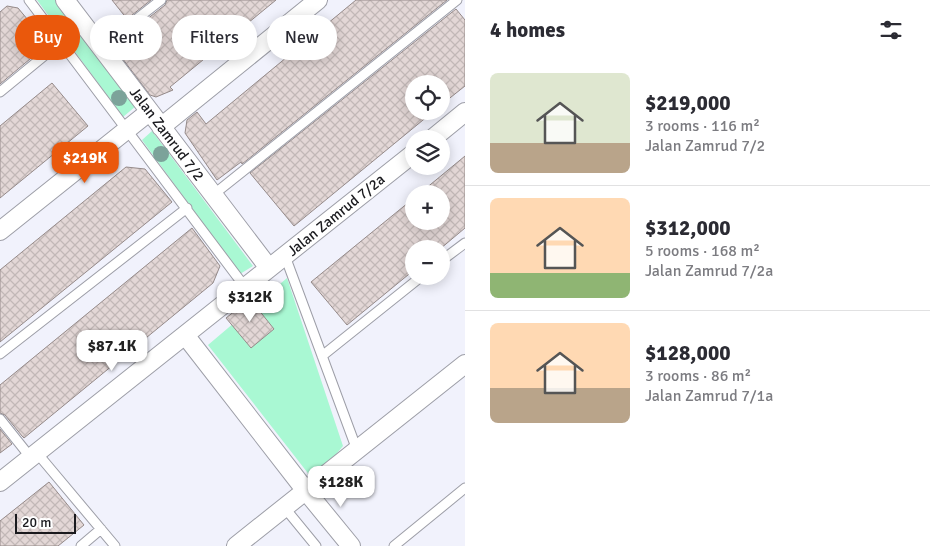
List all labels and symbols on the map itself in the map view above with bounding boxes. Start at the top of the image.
street label: Jalan Zamrud 7/2 [126,84,208,184]
pin: $219K [50,142,120,184]
street label: Jalan Zamrud 7/2a [284,170,388,260]
pin: $312K [215,280,285,323]
pin: $87.1K [71,330,153,372]
pin: $128K [306,466,376,508]
scale bar [15,511,76,534]

